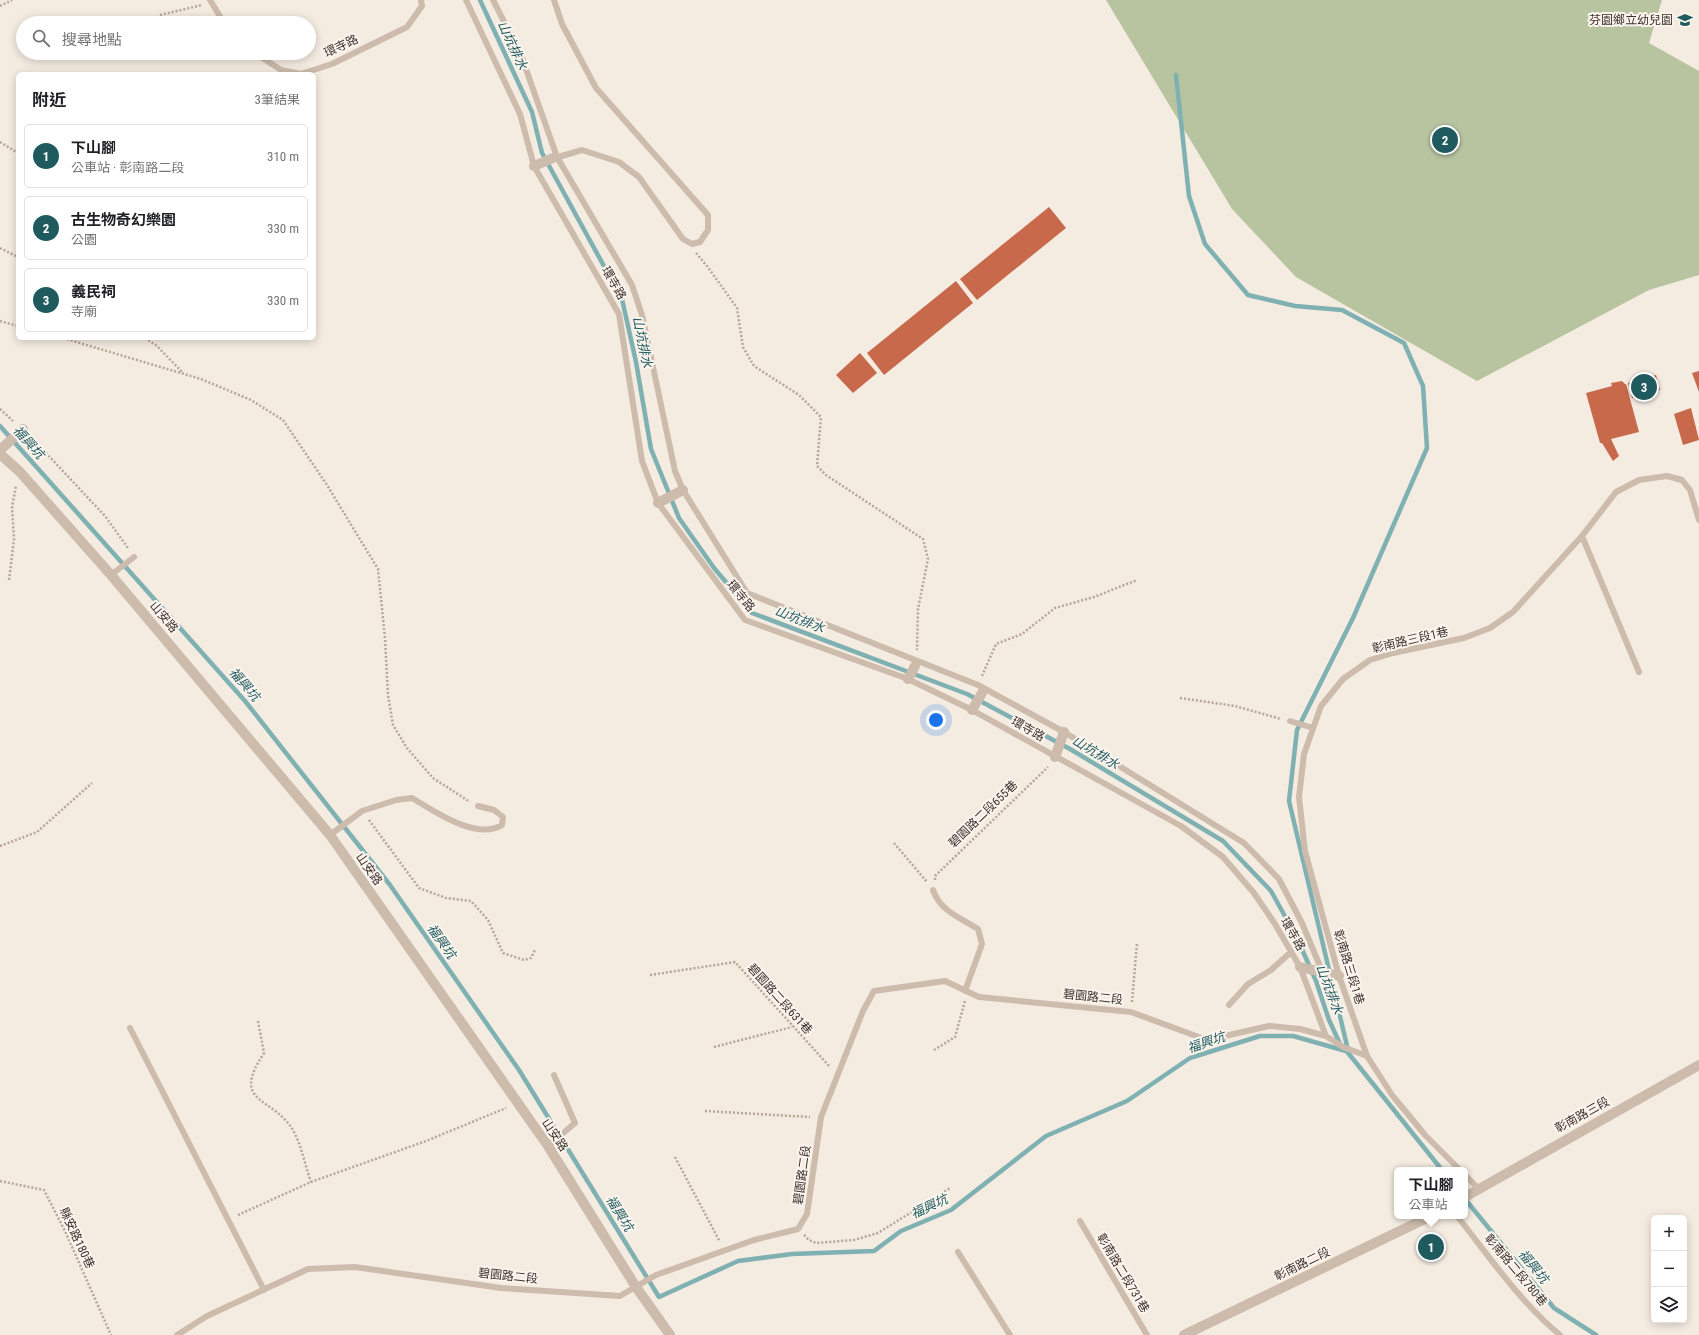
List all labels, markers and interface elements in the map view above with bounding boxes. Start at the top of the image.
school or university icon: 芬園鄉立幼兒園 [1676,11,1694,29]
place label: 芬園鄉立幼兒園 [1589,13,1673,27]
search box [16,16,316,60]
water label: 山坑排水 [495,18,531,73]
icon: search [30,27,52,49]
text: 搜尋地點 [62,31,122,49]
street label: 環寺路 [322,32,360,60]
text: 附近 [32,90,66,110]
text: 3筆結果 [255,92,300,107]
pin: 2 [1432,125,1458,155]
text: 下山腳 [71,139,116,157]
text: 1 [43,149,49,164]
text: 310 m [267,149,299,164]
text: 公車站 · 彰南路二段 [71,160,184,175]
text: 古生物奇幻樂園 [71,211,176,229]
text: 2 [43,221,49,236]
text: 330 m [267,221,299,236]
text: 公園 [71,232,97,247]
street label: 環寺路 [599,264,629,302]
text: 義民祠 [71,283,116,301]
text: 3 [43,293,49,308]
text: 330 m [267,293,299,308]
text: 寺廟 [71,304,97,319]
water label: 山坑排水 [630,315,655,370]
pin: 3 [1631,372,1657,402]
water label: 福興坑 [10,423,49,463]
street label: 環寺路 [724,578,758,614]
street label: 山安路 [147,599,181,635]
water label: 山坑排水 [773,603,828,636]
street label: 彰南路三段1巷 [1370,624,1450,656]
water label: 福興坑 [226,665,264,705]
your location [926,710,946,730]
street label: 環寺路 [1009,714,1047,744]
water label: 山坑排水 [1070,733,1123,773]
street label: 碧園路二段655巷 [946,778,1020,850]
street label: 山安路 [353,850,385,888]
street label: 環寺路 [1278,915,1308,953]
water label: 福興坑 [424,921,460,963]
street label: 彰南路三段1巷 [1331,928,1367,1006]
street label: 碧園路二段631巷 [745,961,815,1037]
water label: 山坑排水 [1313,962,1346,1017]
street label: 碧園路二段 [1062,987,1124,1007]
water label: 福興坑 [1185,1028,1229,1056]
street label: 彰南路三段 [1552,1094,1612,1136]
street label: 山安路 [539,1116,571,1154]
street label: 碧園路二段 [791,1144,813,1206]
popup [1394,1167,1468,1219]
text: 下山腳 [1408,1176,1454,1194]
water label: 福興坑 [908,1191,952,1221]
water label: 福興坑 [603,1193,637,1235]
text: 公車站 [1408,1197,1448,1212]
street label: 縣安路180巷 [57,1205,97,1271]
map controls [1651,1215,1687,1323]
button: + [1651,1215,1687,1251]
street label: 彰南路二段731巷 [1094,1231,1152,1315]
street label: 彰南路二段780巷 [1482,1231,1550,1309]
pin: 1 [1418,1232,1444,1262]
street label: 彰南路二段 [1272,1245,1332,1283]
water label: 福興坑 [1516,1246,1553,1288]
button: − [1651,1251,1687,1287]
street label: 碧園路二段 [477,1266,539,1286]
button: layers [1651,1287,1687,1323]

